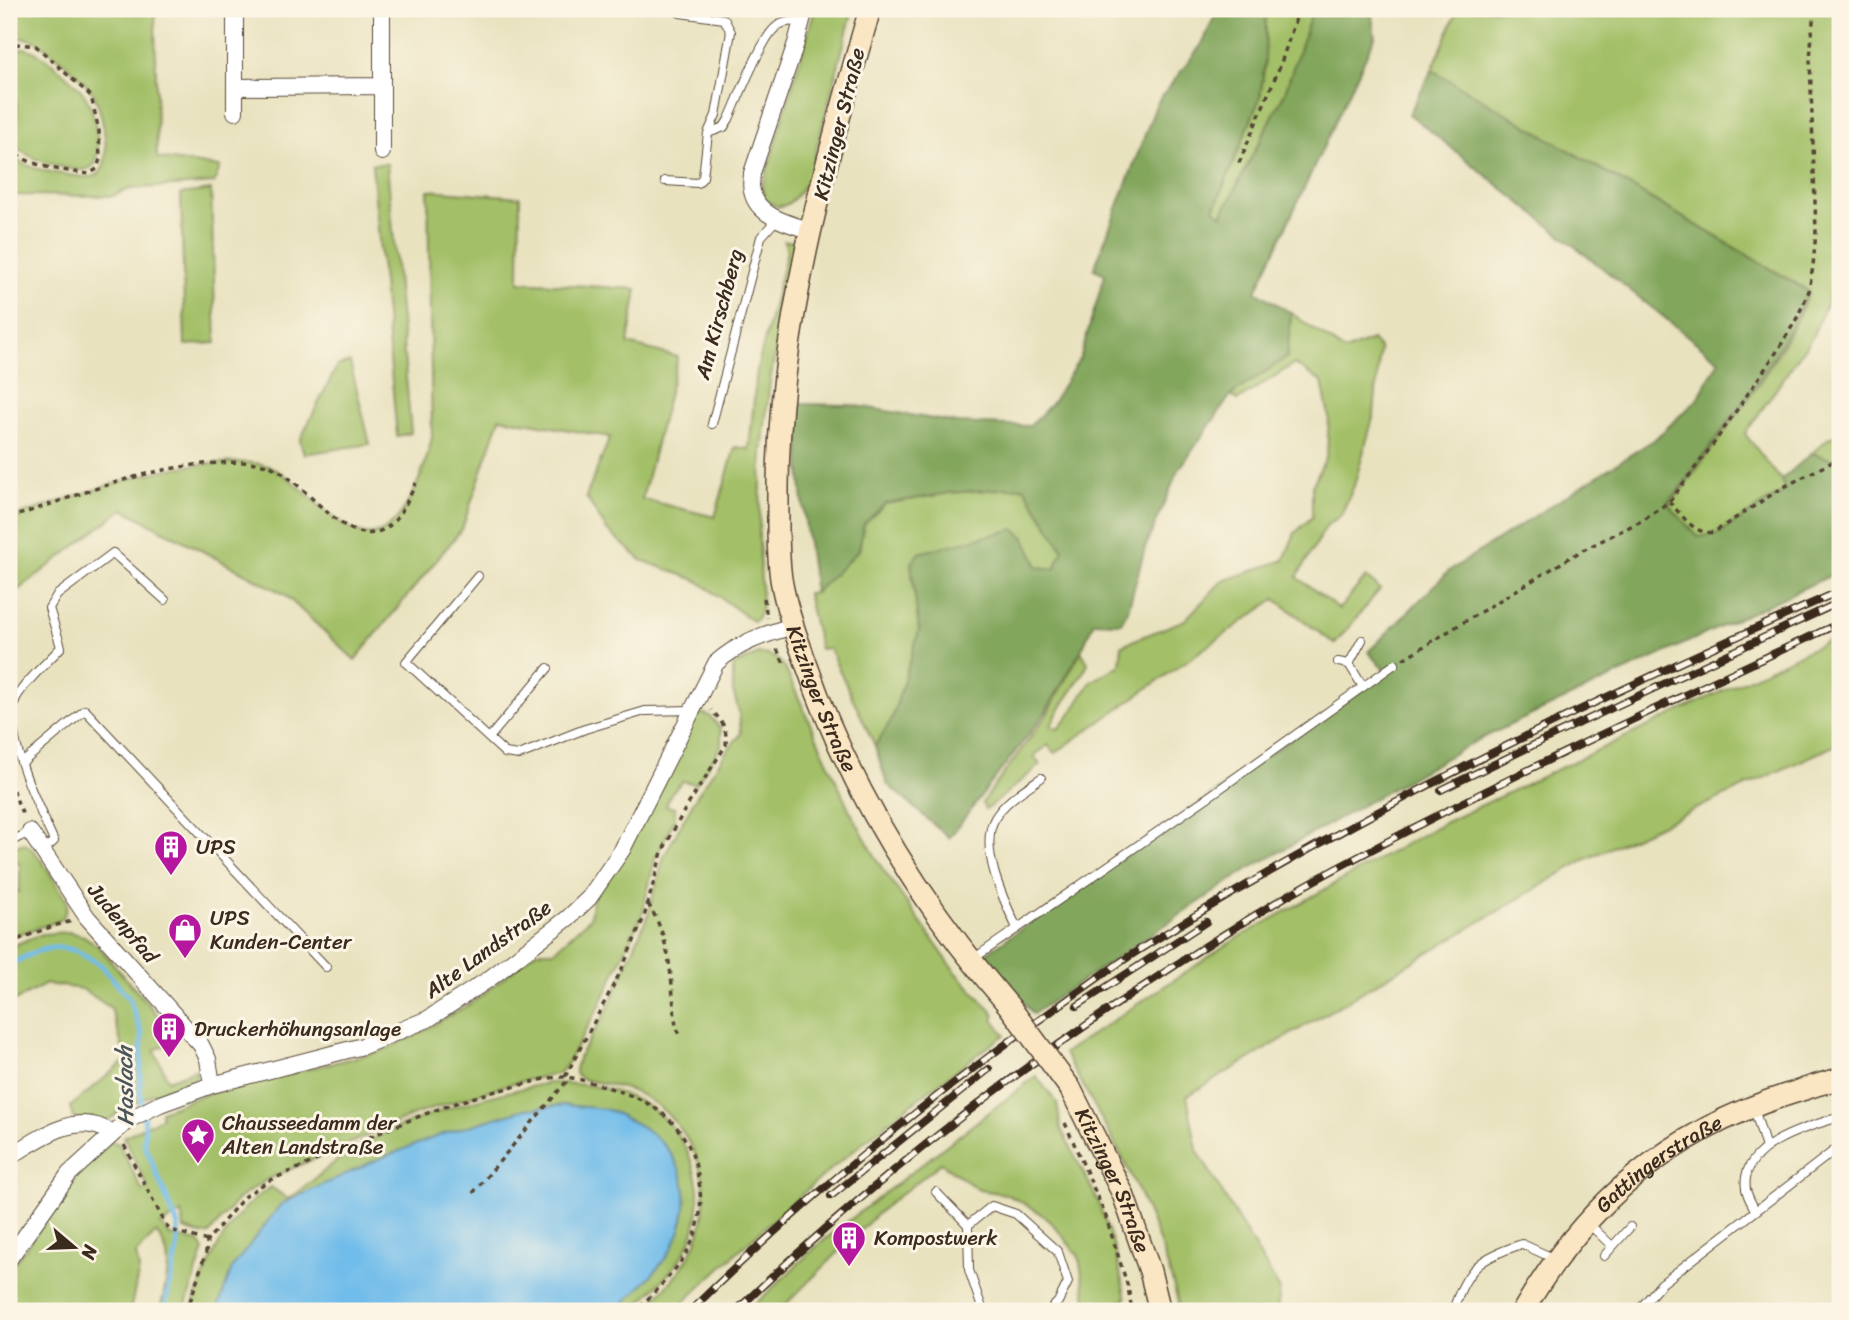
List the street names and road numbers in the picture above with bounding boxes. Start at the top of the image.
street label: Kitzinger Straße [802,44,876,204]
street label: Am Kirschberg [683,244,755,385]
street label: Kitzinger Straße [775,620,868,779]
street label: Judenpfad [77,873,170,974]
street label: Alte Landstraße [415,889,560,1009]
street label: Kitzinger Straße [1064,1101,1161,1258]
street label: Gattingerstraße [1586,1104,1729,1222]

